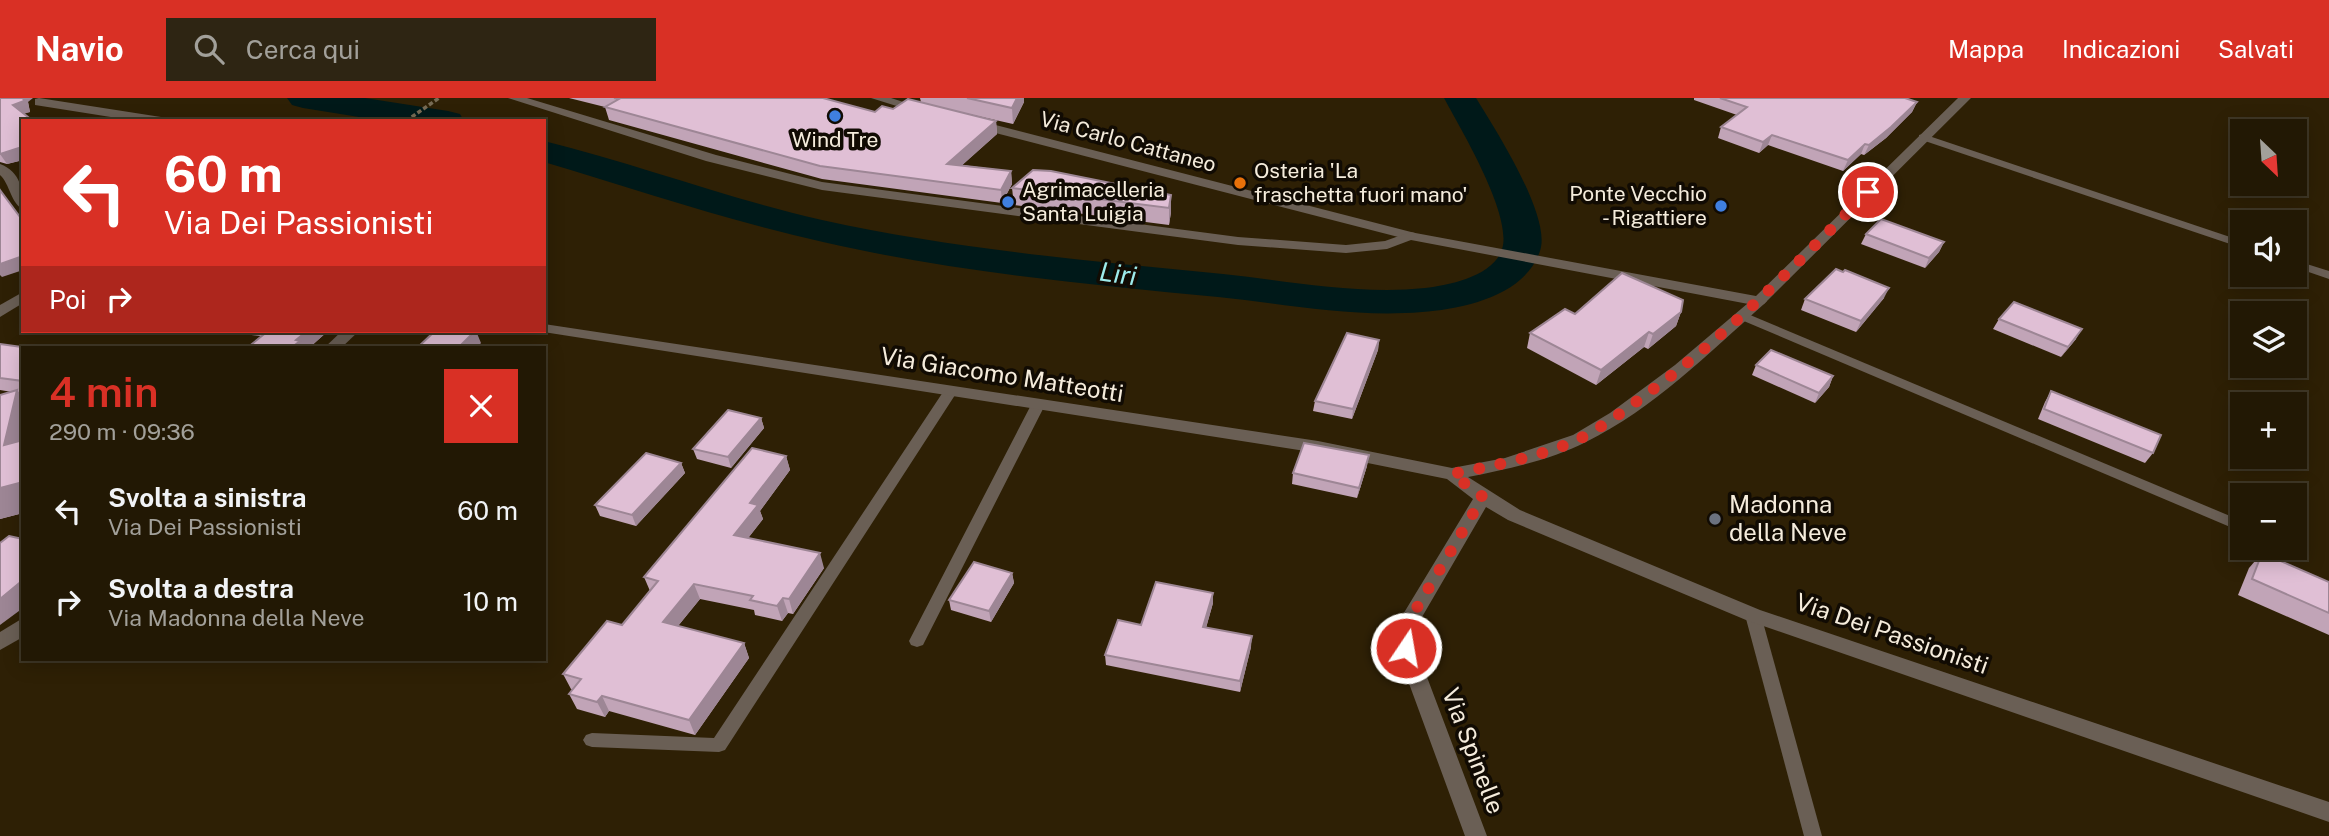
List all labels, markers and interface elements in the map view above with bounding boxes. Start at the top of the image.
search box [166,18,656,81]
text: Navio [35,30,124,68]
icon: search [190,30,228,68]
text: Cerca qui [246,34,360,65]
text: Mappa [1948,35,2024,63]
text: Indicazioni [2062,35,2180,63]
text: Salvati [2218,35,2294,63]
street label: Via Carlo Cattaneo [1037,106,1219,177]
marker: Wind Tre [827,108,843,124]
north arrow [2230,119,2306,196]
map controls [2230,119,2307,560]
place label: Wind Tre [792,127,878,152]
text: 60 m [164,145,283,203]
icon: left [49,147,140,238]
place label: Osteria 'La fraschetta fuori mano' [1254,158,1467,207]
pin [1838,162,1898,222]
icon: arrive [1849,173,1887,211]
marker: Osteria 'La fraschetta fuori mano' [1232,175,1248,191]
place label: Agrimacelleria Santa Luigia [1022,177,1165,226]
place label: Ponte Vecchio - Rigattiere [1569,181,1707,230]
marker: Agrimacelleria Santa Luigia [1000,194,1016,210]
marker: Ponte Vecchio - Rigattiere [1713,198,1729,214]
text: Via Dei Passionisti [164,204,433,241]
button: sound [2230,210,2307,287]
water label: Liri [1097,256,1139,292]
icon: right [100,280,138,318]
text: Poi [49,284,86,315]
button: layers [2230,301,2307,378]
street label: Via Giacomo Matteotti [879,341,1126,407]
text: 4 min [49,367,158,416]
button: close [444,369,518,443]
button: + [2230,392,2307,469]
text: 290 m · 09:36 [49,418,195,445]
text: Svolta a sinistra [108,482,306,513]
button: − [2230,483,2307,560]
place label: Madonna della Neve [1729,490,1847,546]
icon: left [49,492,87,530]
text: 60 m [457,495,518,526]
marker: Madonna della Neve [1707,511,1723,527]
text: Via Dei Passionisti [108,513,302,540]
text: Svolta a destra [108,573,294,604]
icon: right [49,583,87,621]
text: 10 m [463,586,518,617]
street label: Via Dei Passionisti [1792,587,1992,679]
text: Via Madonna della Neve [108,604,365,631]
position arrow [1369,611,1443,685]
street label: Via Spinelle [1437,684,1511,817]

